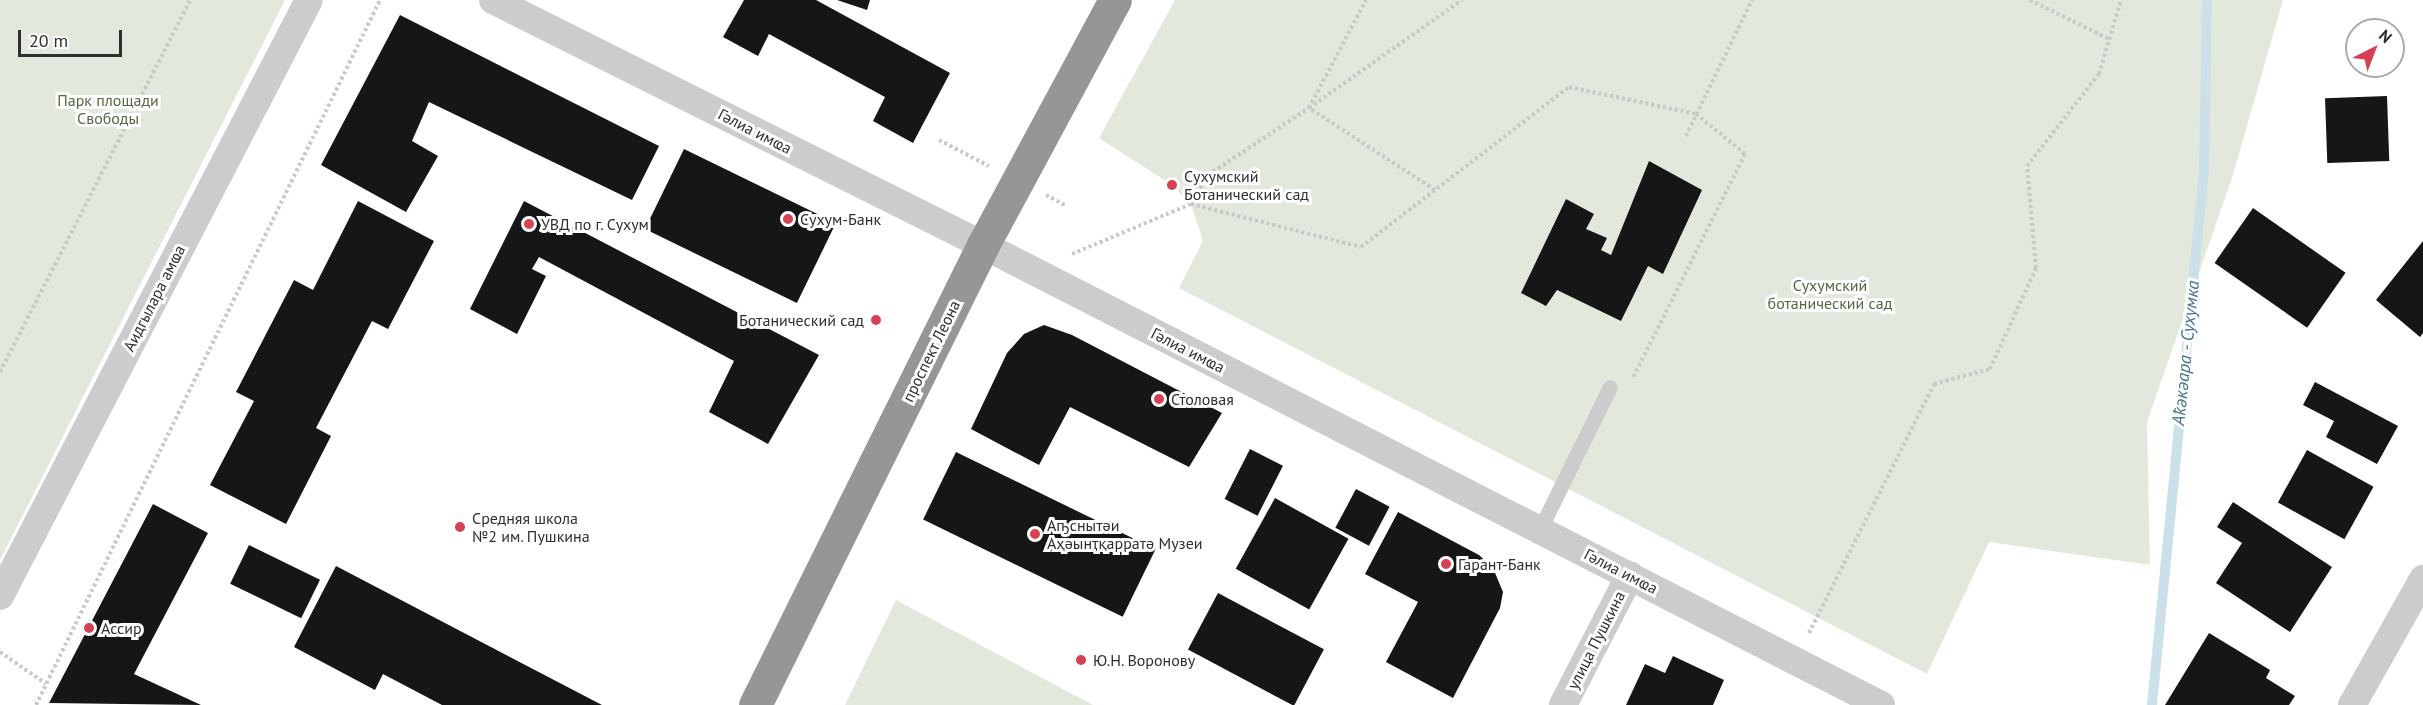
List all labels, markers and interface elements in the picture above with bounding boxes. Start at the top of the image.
scale bar [21,18,124,56]
north arrow [2345,18,2405,78]
text: N [2375,25,2396,47]
text: 20 m [29,29,68,52]
park label: Парк площади Свободы [57,90,159,128]
street label: Гәлиа имҩа [715,104,795,158]
place label: Сухумский Ботанический сад [1184,166,1309,204]
marker: Сухумский Ботанический сад [1165,178,1179,192]
place label: Сухум-Банк [800,209,881,229]
marker: Сухум-Банк [781,212,795,226]
place label: УВД по г. Сухум [541,214,650,234]
marker: УВД по г. Сухум [522,217,536,231]
street label: Аидгылара амҩа [119,242,189,354]
park label: Сухумский ботанический сад [1768,275,1892,313]
water label: Аҟәкәара - Сухумка [2168,279,2204,427]
street label: проспект Леона [898,297,964,405]
place label: Ботанический сад [739,310,864,330]
marker: Ботанический сад [869,313,883,327]
street label: Гәлиа имҩа [1148,323,1228,377]
place label: Столовая [1171,389,1234,409]
marker: Столовая [1152,392,1166,406]
place label: Средняя школа №2 им. Пушкина [472,508,591,546]
place label: Аҧснытәи Аҳәынҭқарратә Музеи [1047,515,1203,553]
marker: Средняя школа №2 им. Пушкина [453,520,467,534]
marker: Аҧснытәи Аҳәынҭқарратә Музеи [1028,527,1042,541]
street label: Гәлиа имҩа [1581,544,1661,598]
place label: Гарант-Банк [1458,554,1541,574]
marker: Гарант-Банк [1439,557,1453,571]
street label: улица Пушкина [1563,588,1629,692]
place label: Ассир [101,618,142,638]
marker: Ассир [82,621,96,635]
place label: Ю.Н. Воронову [1093,650,1196,670]
marker: Ю.Н. Воронову [1074,653,1088,667]

